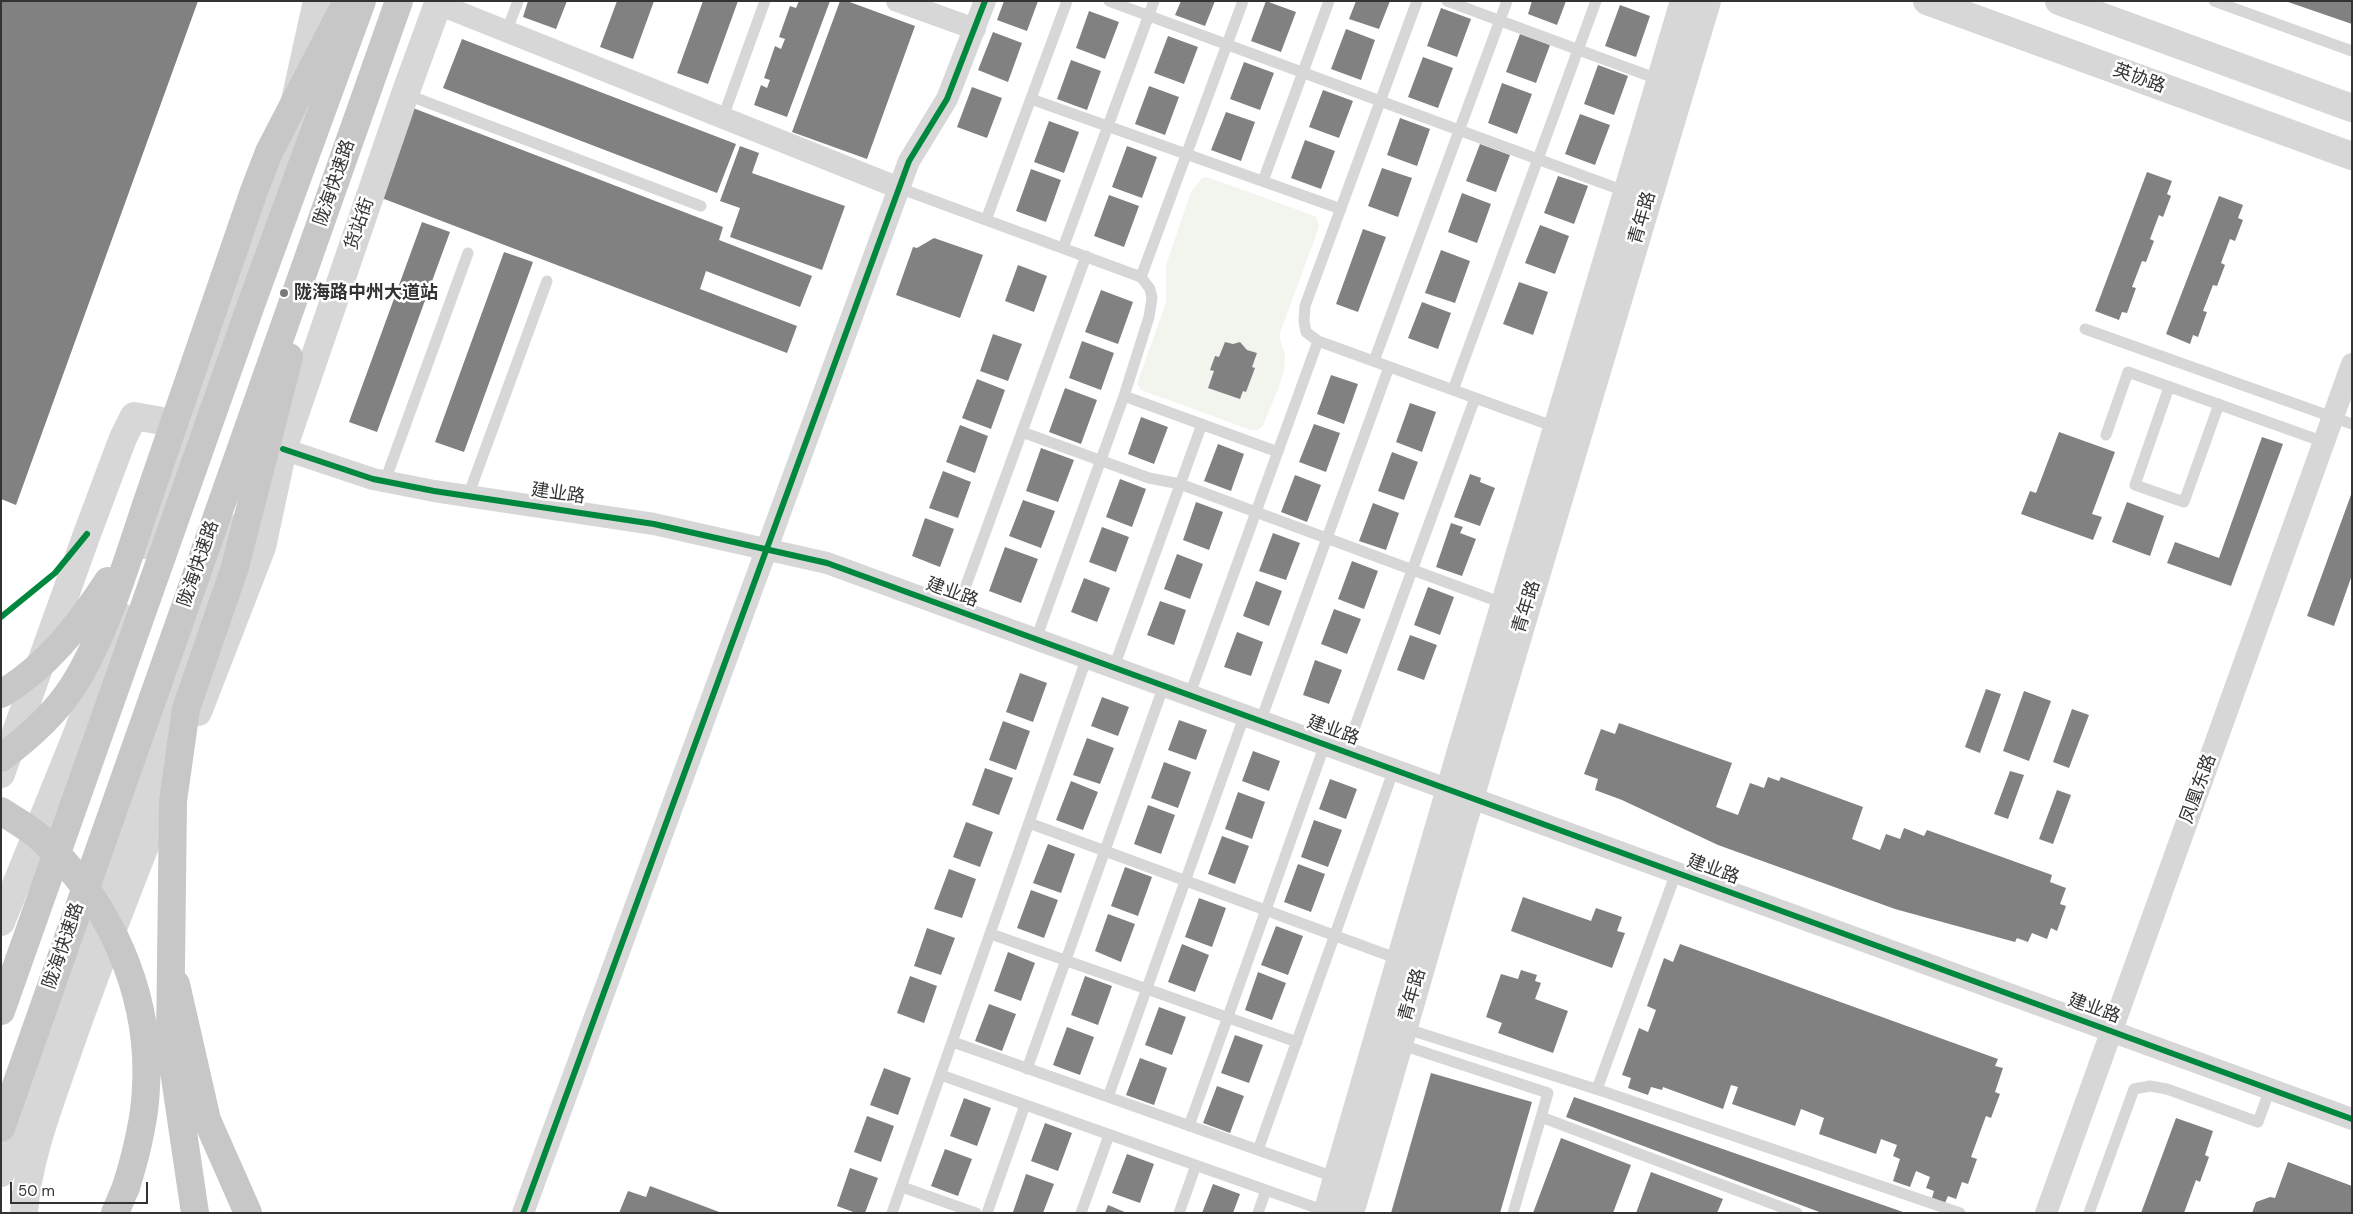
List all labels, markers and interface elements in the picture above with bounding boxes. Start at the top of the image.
street label: 英协路 [2110,60,2168,98]
street label: 陇海快速路 [310,137,360,229]
street label: 青年路 [1625,189,1661,247]
street label: 货站街 [341,195,379,253]
place label: 陇海路中州大道站 [294,282,438,304]
marker: 陇海路中州大道站 [278,287,290,299]
street label: 建业路 [530,480,586,508]
street label: 陇海快速路 [174,518,224,610]
street label: 建业路 [923,574,981,612]
street label: 青年路 [1509,578,1545,636]
street label: 建业路 [1304,712,1362,750]
street label: 凤凰东路 [2177,751,2221,827]
street label: 建业路 [1684,851,1742,889]
street label: 陇海快速路 [39,900,89,992]
street label: 青年路 [1395,966,1431,1024]
street label: 建业路 [2065,990,2123,1028]
scale bar [12,1172,150,1204]
text: 50 m [18,1181,55,1201]

